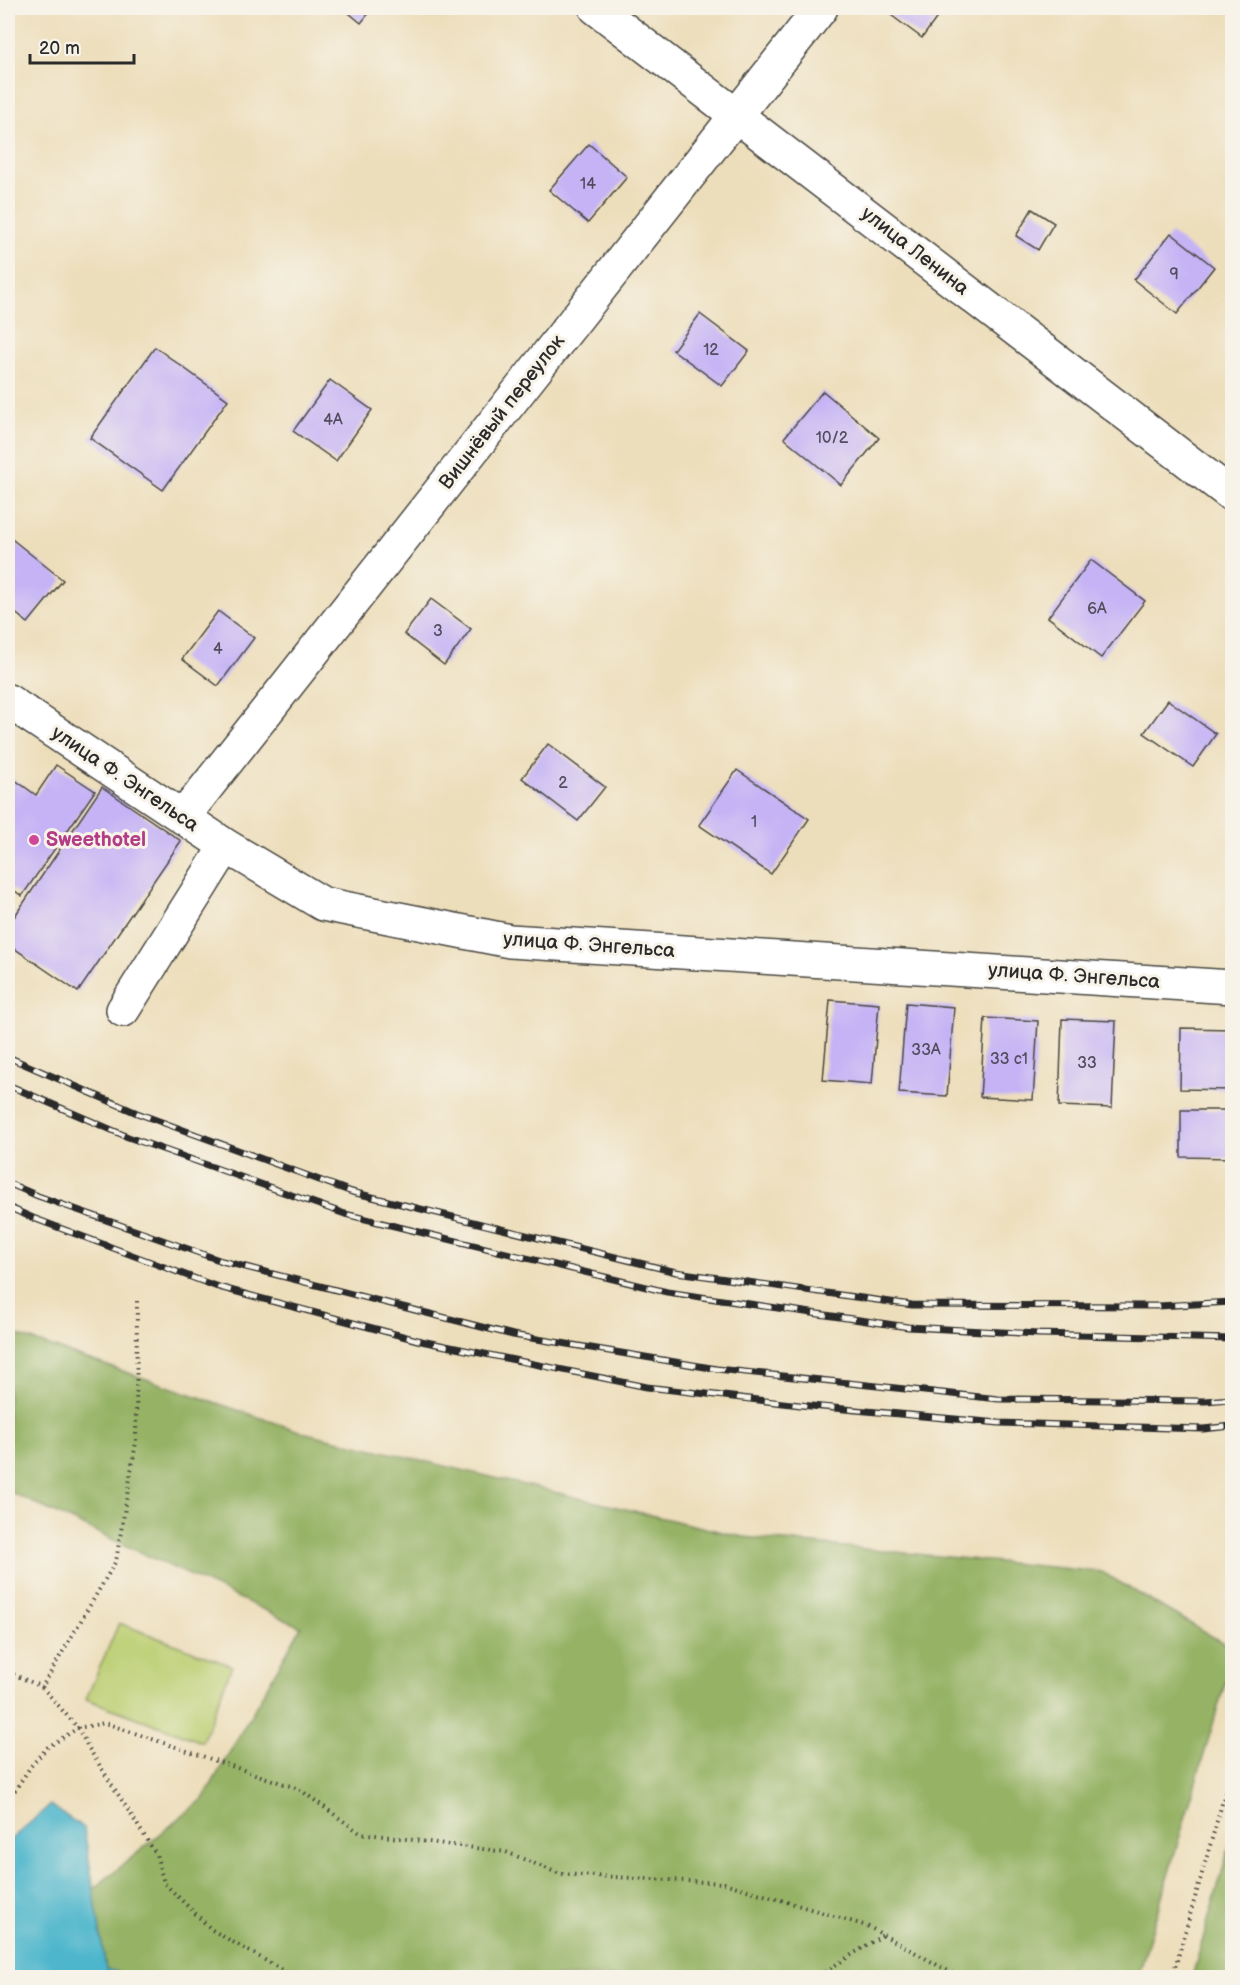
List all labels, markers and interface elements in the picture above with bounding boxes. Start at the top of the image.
scale bar [30,27,134,65]
text: 20 m [39,38,80,59]
house number: 14 [580,175,596,194]
street label: улица Ленина [856,201,974,301]
house number: 9 [1169,265,1179,284]
street label: Вишнёвый переулок [434,329,570,494]
house number: 12 [703,341,719,360]
house number: 4А [323,411,343,430]
house number: 10/2 [816,429,849,448]
house number: 6А [1087,600,1107,619]
house number: 3 [433,622,443,641]
house number: 4 [213,640,223,659]
street label: улица Ф. Энгельса [47,721,203,837]
house number: 2 [558,774,568,793]
house number: 1 [751,813,757,832]
place label: Sweethotel [46,828,146,852]
marker: Sweethotel [27,833,41,847]
street label: улица Ф. Энгельса [502,927,676,963]
street label: улица Ф. Энгельса [987,958,1161,994]
house number: 33А [911,1041,941,1060]
house number: 33 с1 [990,1050,1028,1069]
house number: 33 [1077,1054,1097,1073]

